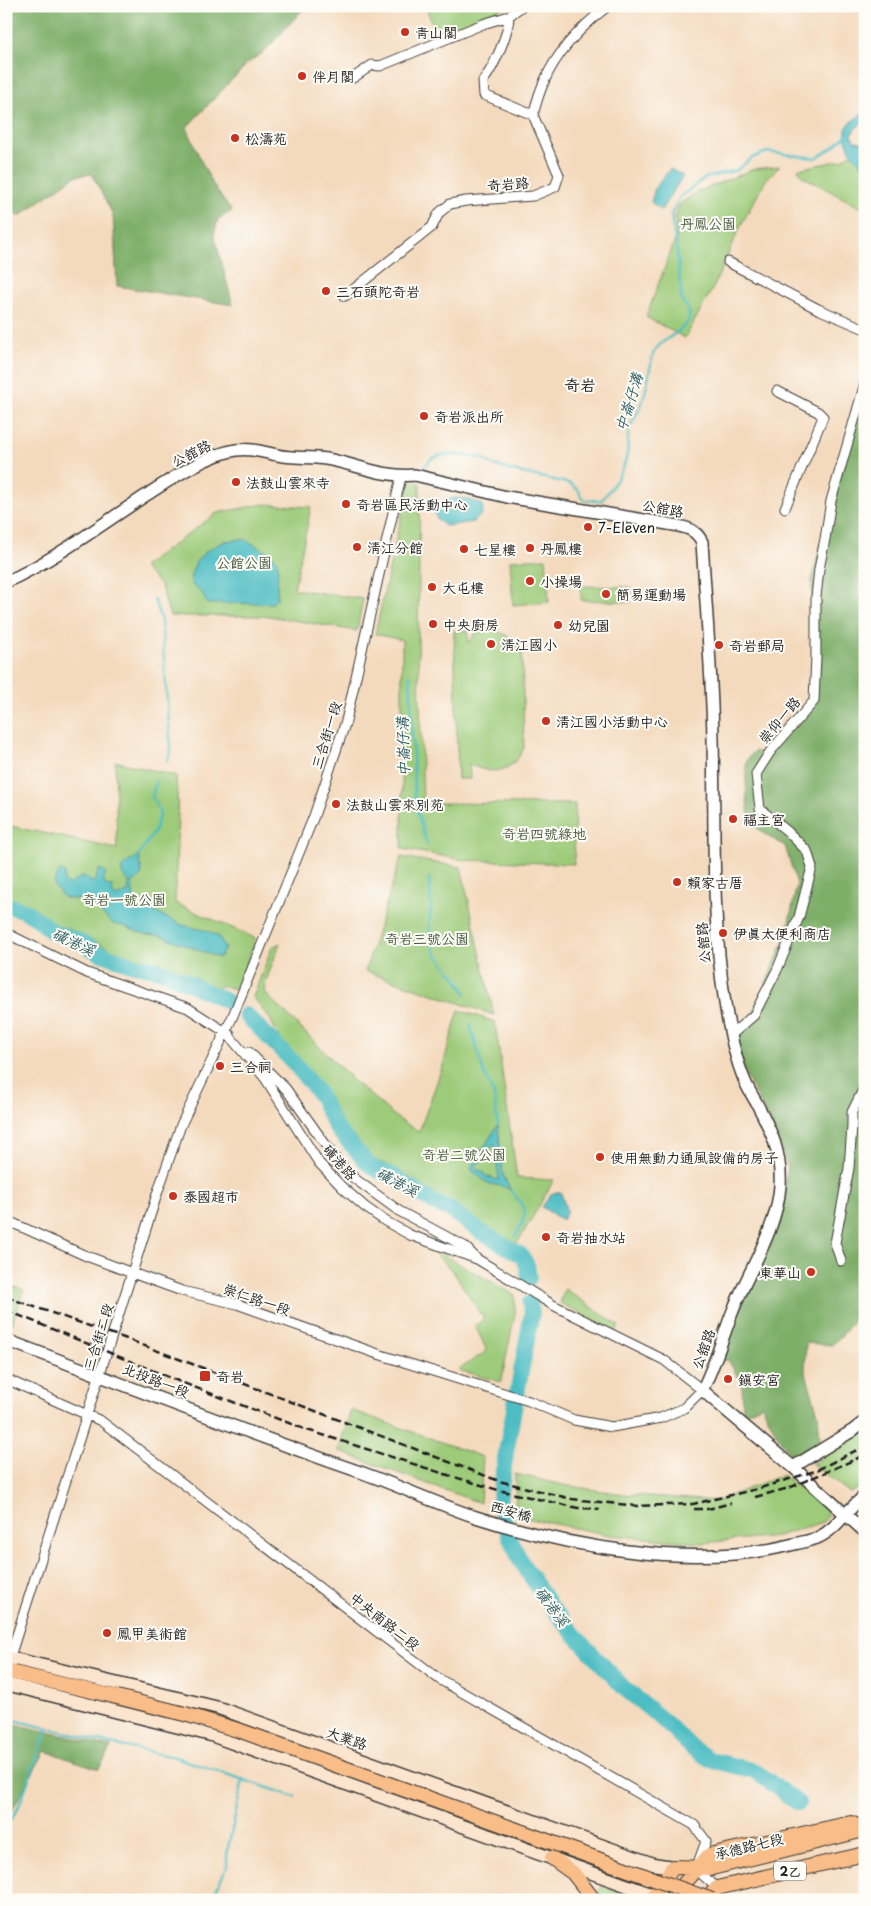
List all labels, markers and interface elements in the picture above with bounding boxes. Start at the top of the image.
place label: 青山閣 [415,22,457,43]
marker: 青山閣 [399,26,411,38]
place label: 伴月閣 [312,66,354,87]
marker: 伴月閣 [296,70,308,82]
place label: 松濤苑 [245,128,287,149]
marker: 松濤苑 [229,132,241,144]
street label: 奇岩路 [486,172,530,196]
park label: 丹鳳公園 [680,213,736,234]
place label: 三石頭陀奇岩 [336,281,420,302]
marker: 三石頭陀奇岩 [320,285,332,297]
water label: 中崙仔溝 [608,368,648,434]
district label: 奇岩 [564,372,596,396]
place label: 奇岩派出所 [434,406,504,427]
marker: 奇岩派出所 [418,410,430,422]
street label: 公舘路 [168,434,214,472]
place label: 法鼓山雲來寺 [246,472,330,493]
marker: 法鼓山雲來寺 [230,476,242,488]
place label: 奇岩區民活動中心 [356,494,468,515]
street label: 公舘路 [640,494,686,522]
marker: 奇岩區民活動中心 [340,498,352,510]
place label: 7-Eleven [598,517,655,538]
marker: 7-Eleven [582,521,594,533]
place label: 清江分館 [367,537,423,558]
place label: 丹鳳樓 [540,538,582,559]
place label: 七星樓 [474,539,516,560]
marker: 清江分館 [351,541,363,553]
marker: 丹鳳樓 [524,542,536,554]
marker: 七星樓 [458,543,470,555]
park label: 公館公園 [216,552,272,573]
place label: 小操場 [540,571,582,592]
marker: 小操場 [524,575,536,587]
place label: 大屯樓 [442,577,484,598]
marker: 大屯樓 [426,581,438,593]
place label: 簡易運動場 [616,584,686,605]
marker: 簡易運動場 [600,588,612,600]
place label: 中央廚房 [443,614,499,635]
place label: 幼兒園 [568,615,610,636]
marker: 中央廚房 [427,618,439,630]
marker: 幼兒園 [552,619,564,631]
place label: 清江國小 [501,634,557,655]
place label: 奇岩郵局 [729,635,785,656]
marker: 清江國小 [485,638,497,650]
marker: 奇岩郵局 [713,639,725,651]
street label: 崇仰一路 [753,692,805,748]
street label: 三合街一段 [306,698,346,772]
place label: 清江國小活動中心 [556,711,668,732]
water label: 中崙仔溝 [389,715,415,777]
marker: 清江國小活動中心 [540,715,552,727]
place label: 法鼓山雲來別苑 [346,794,444,815]
marker: 法鼓山雲來別苑 [330,798,342,810]
place label: 福主宮 [743,809,785,830]
marker: 福主宮 [727,813,739,825]
park label: 奇岩四號綠地 [502,823,586,844]
place label: 賴家古厝 [687,872,743,893]
marker: 賴家古厝 [671,876,683,888]
park label: 奇岩一號公園 [82,889,166,910]
water label: 磺港溪 [49,921,100,961]
street label: 公舘路 [691,921,715,965]
place label: 伊真太便利商店 [733,923,831,944]
marker: 伊真太便利商店 [717,927,729,939]
park label: 奇岩三號公園 [385,928,469,949]
place label: 三合祠 [230,1056,272,1077]
marker: 三合祠 [214,1060,226,1072]
street label: 磺港路 [318,1139,362,1185]
park label: 奇岩二號公園 [422,1144,506,1165]
place label: 使用無動力通風設備的房子 [610,1147,778,1168]
marker: 使用無動力通風設備的房子 [594,1151,606,1163]
water label: 磺港溪 [373,1160,424,1202]
place label: 泰國超市 [183,1186,239,1207]
marker: 泰國超市 [167,1190,179,1202]
place label: 奇岩抽水站 [556,1227,626,1248]
marker: 奇岩抽水站 [540,1231,552,1243]
place label: 東華山 [759,1262,801,1283]
marker: 東華山 [805,1266,817,1278]
street label: 崇仁路一段 [220,1278,294,1320]
street label: 三合街二段 [78,1300,118,1374]
street label: 公舘路 [686,1326,720,1372]
street label: 北投路一段 [120,1358,192,1402]
place label: 奇岩 [216,1366,244,1387]
marker: 奇岩 [198,1369,212,1383]
place label: 鎮安宮 [738,1369,780,1390]
marker: 鎮安宮 [722,1373,734,1385]
street label: 西安橋 [488,1495,534,1527]
water label: 磺港溪 [530,1581,576,1632]
street label: 中央南路二段 [345,1587,425,1655]
place label: 鳳甲美術館 [117,1623,187,1644]
marker: 鳳甲美術館 [101,1627,113,1639]
street label: 大業路 [324,1721,370,1755]
street label: 承德路七段 [712,1827,786,1865]
road number: 2乙 [774,1862,806,1880]

